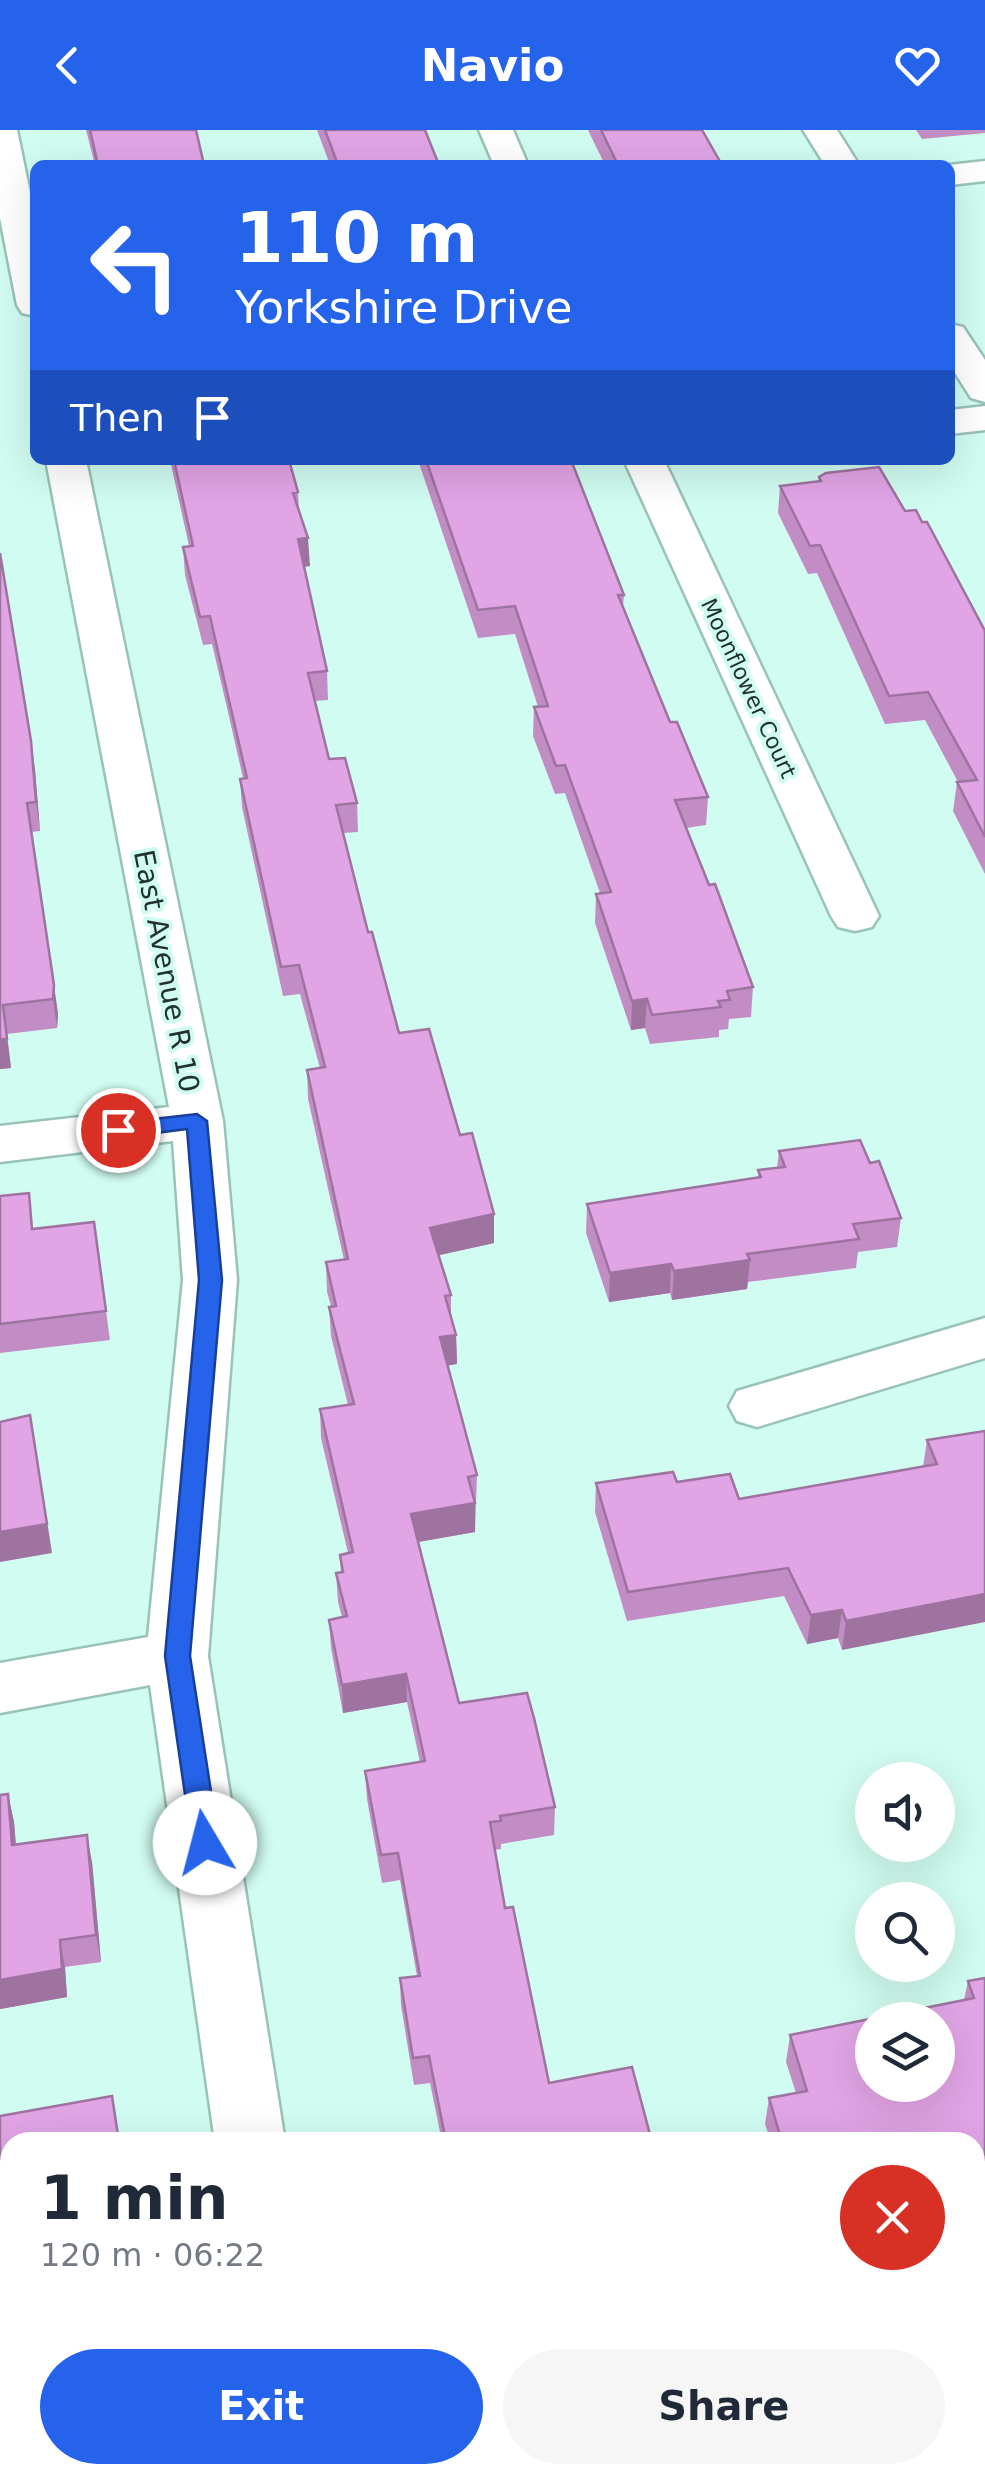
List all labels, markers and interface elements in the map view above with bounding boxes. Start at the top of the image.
icon: back [40,38,95,93]
icon: heart [890,38,945,93]
text: Navio [421,39,564,92]
text: 110 m [235,197,478,279]
icon: left [70,200,200,330]
text: Yorkshire Drive [235,281,573,334]
icon: arrive [185,390,240,445]
text: Then [70,396,165,440]
street label: Moonflower Court [696,594,801,782]
street label: East Avenue R 10 [127,847,206,1095]
pin [76,1088,161,1173]
icon: arrive [91,1103,146,1158]
map controls [855,1762,955,2102]
button: sound [855,1762,955,1862]
position arrow [153,1791,257,1895]
button: search [855,1882,955,1982]
button: layers [855,2002,955,2102]
text: 1 min [40,2163,228,2233]
button: close [840,2165,945,2270]
text: 120 m · 06:22 [40,2236,265,2274]
button: Exit [40,2349,483,2464]
button: Share [503,2349,945,2464]

